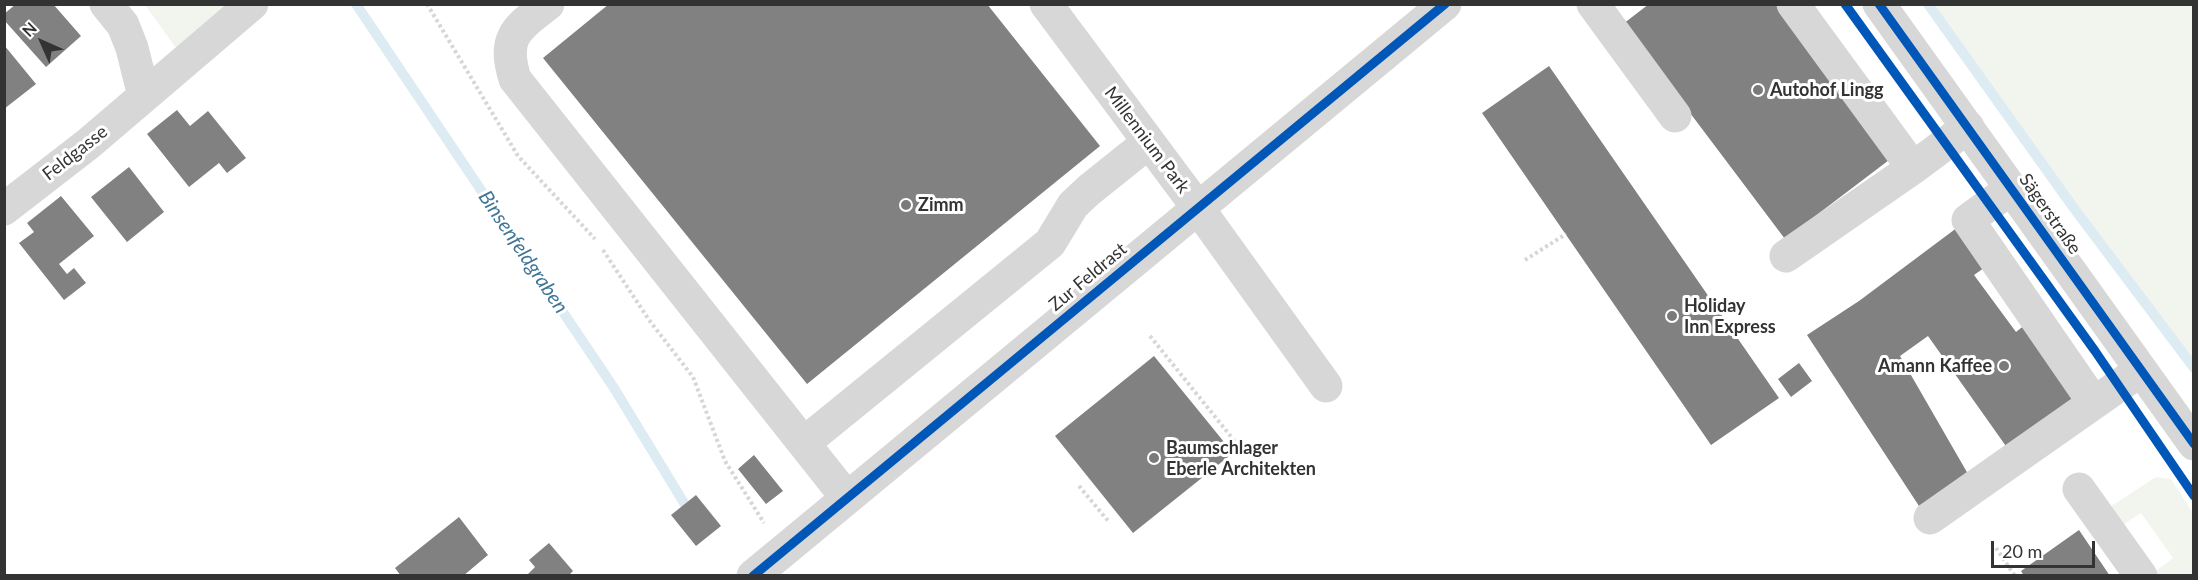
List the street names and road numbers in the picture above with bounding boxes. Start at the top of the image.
street label: Millennium Park [1100,82,1194,198]
street label: Feldgasse [38,121,112,185]
street label: Sägerstraße [2014,170,2086,258]
street label: Zur Feldrast [1045,238,1131,316]

